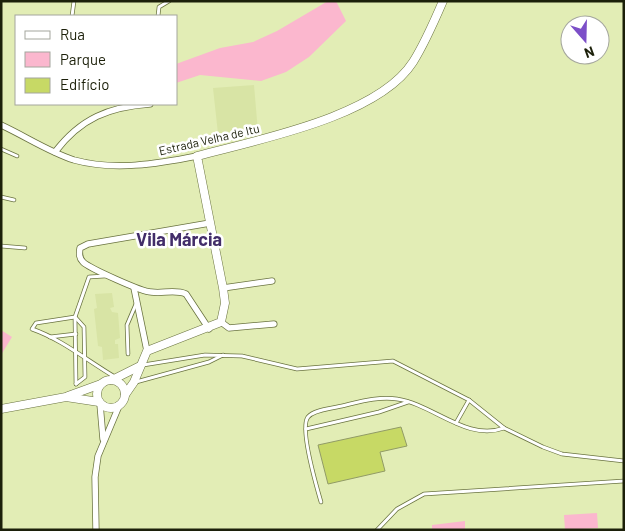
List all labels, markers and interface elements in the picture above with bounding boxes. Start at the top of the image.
legend [15,15,178,105]
north arrow [560,15,610,65]
text: Rua [60,25,85,43]
text: N [582,43,597,62]
text: Parque [60,50,106,68]
text: Edifício [60,75,109,93]
street label: Estrada Velha de Itu [157,121,261,157]
district label: Vila Márcia [136,228,222,250]

